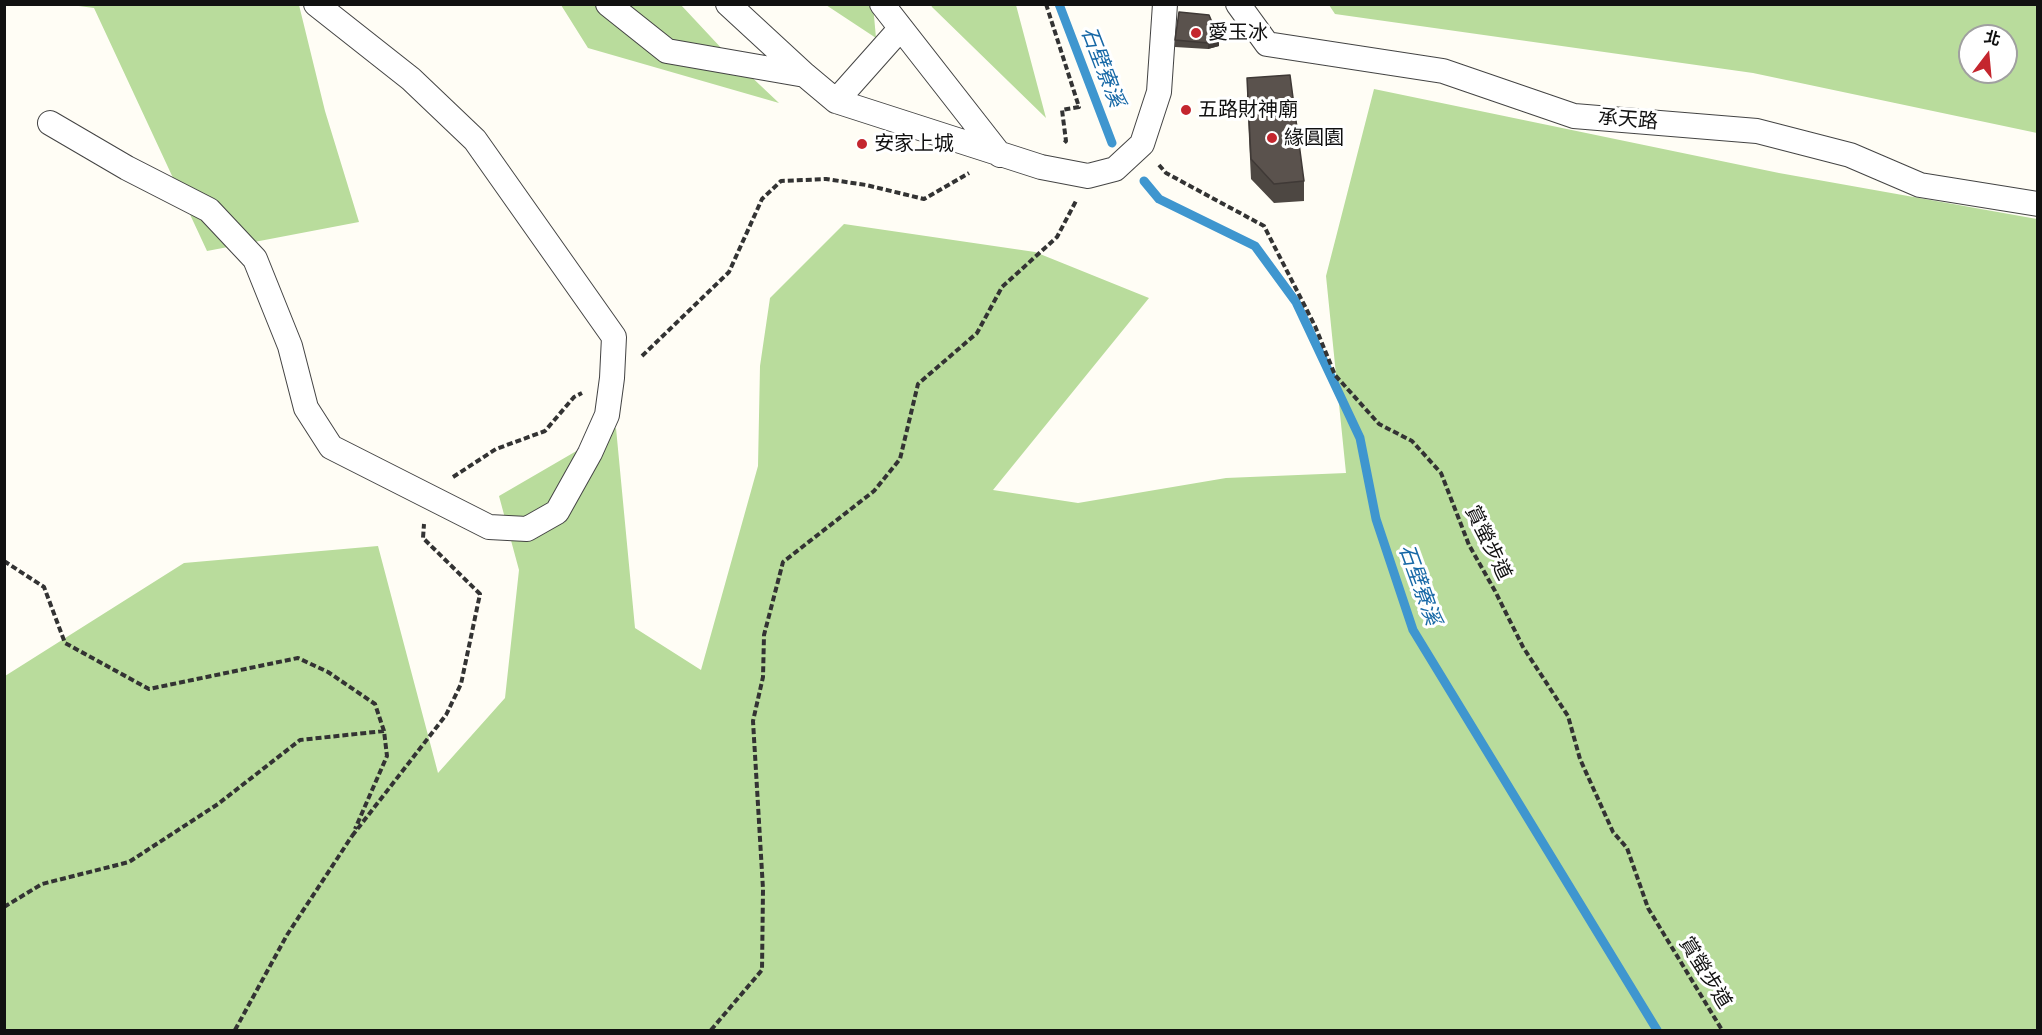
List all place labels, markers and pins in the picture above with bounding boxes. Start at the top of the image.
place label: 愛玉冰 [1208,21,1268,45]
marker: 愛玉冰 [1189,26,1203,40]
place label: 五路財神廟 [1198,98,1298,122]
marker: 五路財神廟 [1179,103,1193,117]
place label: 緣圓園 [1284,126,1344,150]
marker: 緣圓園 [1265,131,1279,145]
place label: 安家上城 [874,132,954,156]
marker: 安家上城 [855,137,869,151]

